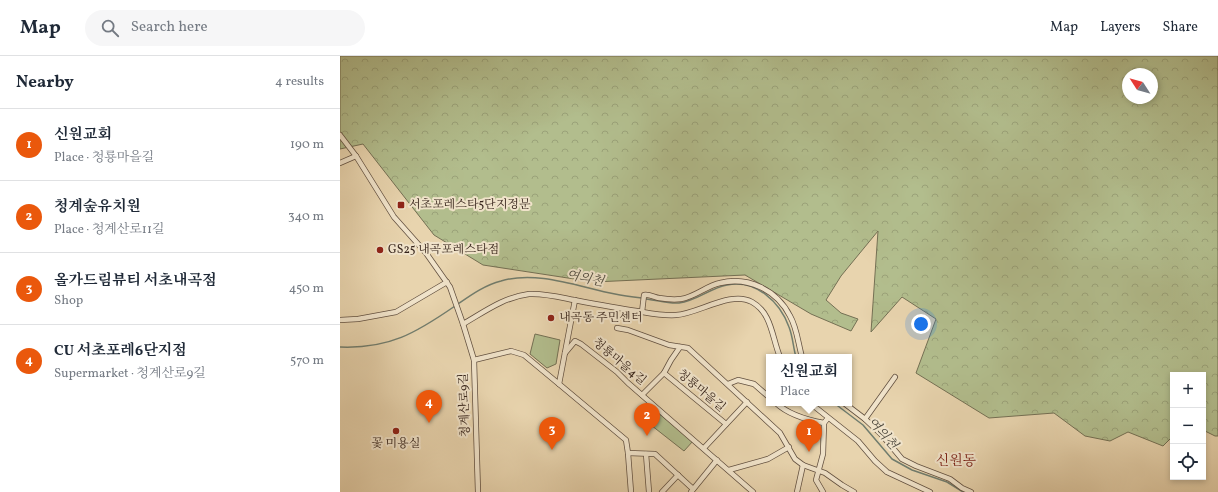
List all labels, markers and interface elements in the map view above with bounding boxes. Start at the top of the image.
search box [85,10,365,46]
text: Map [20,15,61,41]
icon: search [99,17,121,39]
text: Search here [131,17,208,38]
text: Map [1050,18,1078,37]
text: Layers [1100,18,1140,37]
text: Share [1162,18,1198,37]
north arrow [1122,68,1158,104]
text: Nearby [16,71,74,94]
text: 4 results [275,73,324,91]
text: 신원교회 [54,125,112,146]
text: 1 [26,136,32,154]
text: 190 m [290,136,324,154]
text: Place · 청룡마을길 [54,149,154,167]
text: 청계숲유치원 [54,197,141,218]
place label: 서초포레스타5단지정문 [409,197,531,213]
marker: 서초포레스타5단지정문 [396,200,406,210]
text: 2 [26,208,32,226]
text: 340 m [288,208,324,226]
text: Place · 청계산로11길 [54,221,165,239]
place label: GS25 내곡포레스타점 [388,242,499,258]
marker: GS25 내곡포레스타점 [375,245,385,255]
water label: 여의천 [565,266,607,292]
text: 올가드림뷰티 서초내곡점 [54,271,216,292]
text: 3 [26,280,32,298]
text: 450 m [289,280,324,298]
text: Shop [54,292,83,310]
place label: 내곡동 주민센터 [559,310,643,326]
marker: 내곡동 주민센터 [546,313,556,323]
your location [911,314,931,334]
street label: 청룡마을4길 [589,335,649,389]
text: CU 서초포레6단지점 [54,341,187,362]
text: 4 [25,352,33,370]
text: 570 m [290,352,324,370]
popup [766,354,852,406]
text: 신원교회 [780,362,838,383]
text: Supermarket · 청계산로9길 [54,365,206,383]
street label: 청룡마을길 [674,366,728,416]
map controls [1170,372,1206,480]
button: + [1170,372,1206,408]
street label: 청계산로9길 [456,373,474,437]
text: Place [780,383,810,401]
pin: 4 [416,390,442,423]
pin: 2 [634,403,660,436]
button: − [1170,408,1206,444]
water label: 여의천 [863,414,902,455]
pin: 3 [539,417,565,450]
pin: 1 [796,419,822,452]
marker: 꽃 미용실 [391,426,401,436]
place label: 꽃 미용실 [372,436,420,452]
button: locate [1170,444,1206,480]
district label: 신원동 [936,452,977,471]

